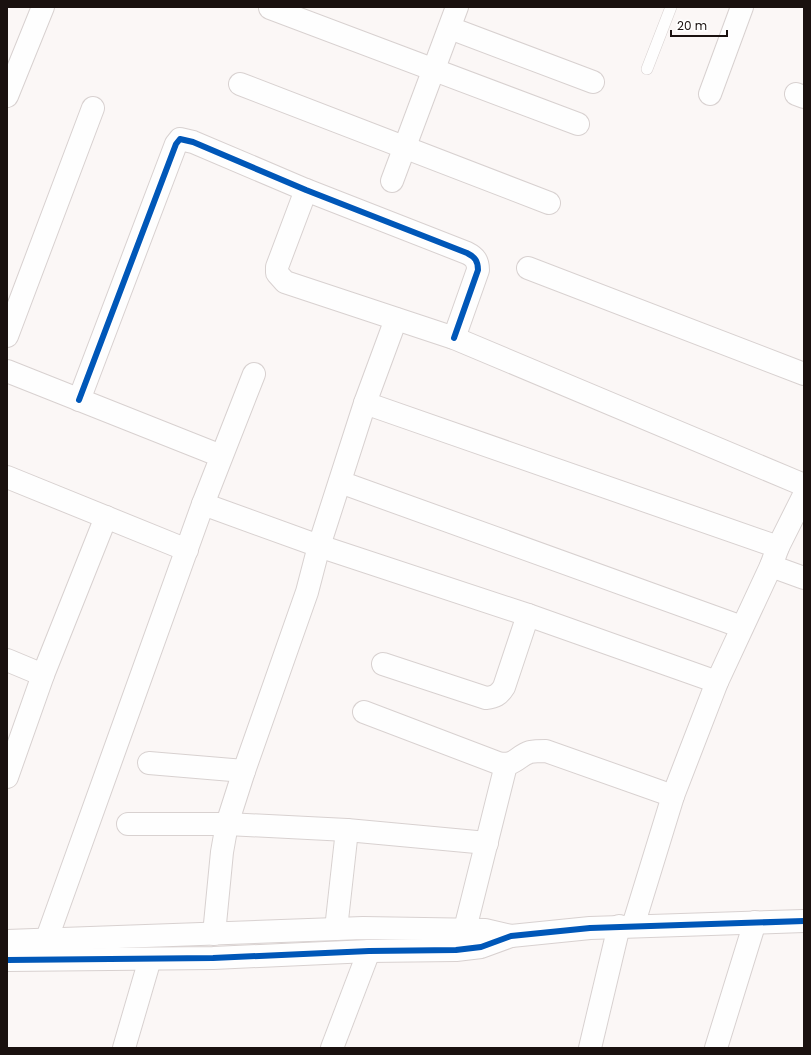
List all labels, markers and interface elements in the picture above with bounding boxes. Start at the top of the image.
scale bar [671,12,727,38]
text: 20 m [677,17,707,34]

